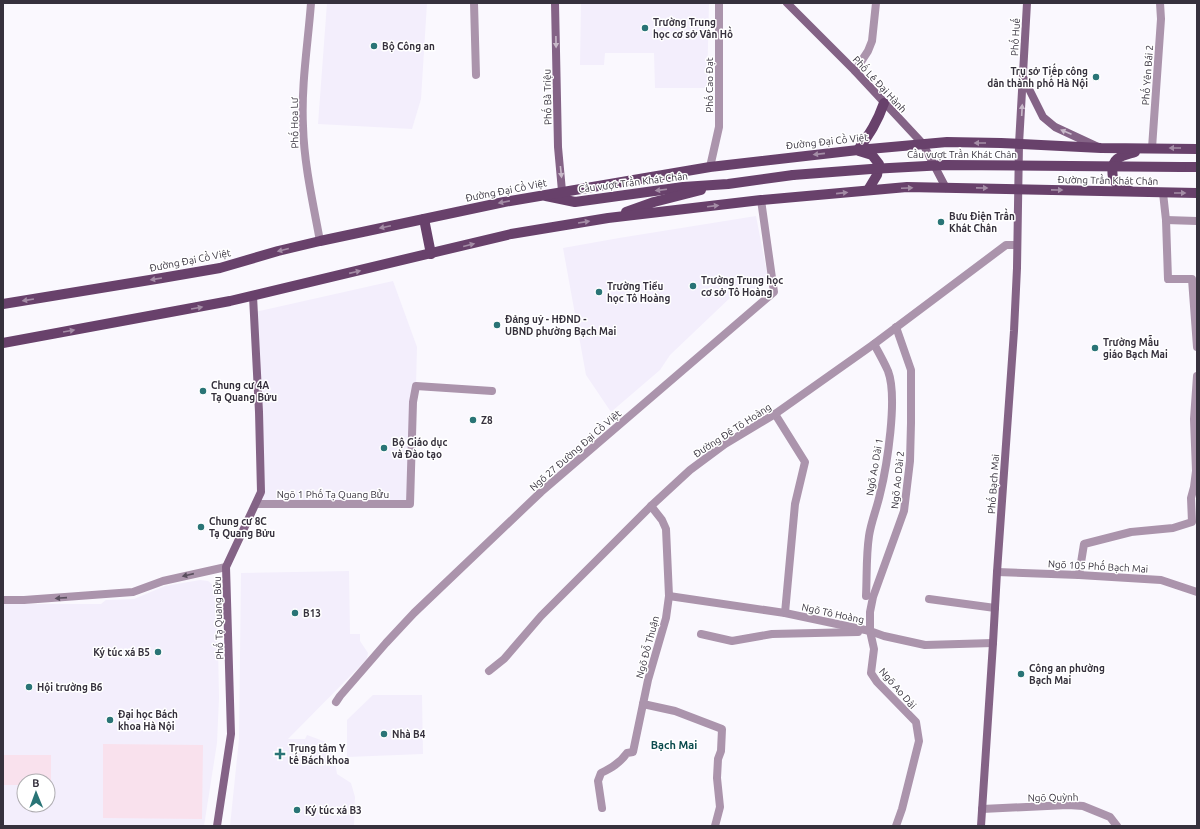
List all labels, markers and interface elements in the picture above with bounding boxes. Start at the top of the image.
place label: Trường Trung học cơ sở Vân Hồ [653,17,733,40]
street label: Phố Huế [1008,18,1022,56]
marker: Trường Trung học cơ sở Vân Hồ [640,23,650,33]
one-way arrow [553,36,559,49]
marker: Bộ Công an [369,41,379,51]
place label: Bộ Công an [382,41,435,52]
street label: Phố Yên Bái 2 [1138,44,1155,106]
street label: Phố Lê Đại Hành [850,53,910,116]
street label: Phố Cao Đạt [703,57,716,113]
place label: Trụ sở Tiếp công dân thành phố Hà Nội [987,63,1088,89]
street label: Phố Bà Triệu [540,69,554,125]
marker: Trụ sở Tiếp công dân thành phố Hà Nội [1091,72,1101,82]
street label: Phố Hoa Lư [287,96,300,149]
one-way arrow [1018,104,1025,116]
one-way arrow [1059,128,1071,134]
street label: Đường Đại Cồ Việt [785,130,869,152]
one-way arrow [973,140,986,146]
one-way arrow [1168,145,1181,151]
street label: Cầu vượt Trần Khát Chân [907,148,1017,161]
one-way arrow [813,151,825,158]
one-way arrow [557,166,564,178]
street label: Cầu vượt Trần Khát Chân [578,169,689,196]
street label: Đường Trần Khát Chân [1058,173,1158,187]
street label: Đường Đại Cồ Việt [464,176,548,205]
one-way arrow [901,184,913,191]
one-way arrow [976,185,989,191]
one-way arrow [655,186,667,193]
one-way arrow [1051,187,1063,194]
one-way arrow [836,189,848,196]
one-way arrow [1174,190,1187,196]
one-way arrow [498,199,510,205]
one-way arrow [707,203,719,209]
place label: Bưu Điện Trần Khát Chân [949,208,1015,234]
marker: Bưu Điện Trần Khát Chân [936,217,946,227]
one-way arrow [578,219,590,225]
one-way arrow [379,224,392,230]
one-way arrow [463,241,475,247]
street label: Đường Đại Cồ Việt [148,246,232,275]
one-way arrow [276,247,288,253]
one-way arrow [349,269,361,275]
place label: Trường Trung học cơ sở Tô Hoàng [701,275,783,298]
one-way arrow [150,277,162,283]
place label: Trường Tiểu học Tô Hoàng [607,281,670,304]
marker: Trường Trung học cơ sở Tô Hoàng [688,281,698,291]
marker: Trường Tiểu học Tô Hoàng [594,287,604,297]
one-way arrow [22,297,34,303]
one-way arrow [191,304,203,310]
place label: Đảng uỷ - HĐND - UBND phường Bạch Mai [505,314,616,337]
marker: Đảng uỷ - HĐND - UBND phường Bạch Mai [492,320,502,330]
one-way arrow [63,328,75,334]
place label: Trường Mẫu giáo Bạch Mai [1103,334,1168,360]
marker: Trường Mẫu giáo Bạch Mai [1090,343,1100,353]
place label: Chung cư 4A Tạ Quang Bửu [211,380,277,403]
marker: Chung cư 4A Tạ Quang Bửu [198,386,208,396]
street label: Đường Đê Tô Hoàng [691,401,773,460]
street label: Ngõ 27 Đường Đại Cồ Việt [527,407,624,494]
marker: Z8 [468,415,478,425]
place label: Z8 [481,415,493,426]
place label: Bộ Giáo dục và Đào tạo [392,437,447,460]
street label: Ngõ Ao Dài 1 [864,437,885,497]
marker: Bộ Giáo dục và Đào tạo [379,443,389,453]
street label: Ngõ Ao Dài 2 [889,451,906,510]
street label: Phố Bạch Mai [984,454,1002,515]
street label: Ngõ 1 Phố Tạ Quang Bửu [277,488,389,501]
place label: Chung cư 8C Tạ Quang Bửu [209,516,275,539]
marker: Chung cư 8C Tạ Quang Bửu [196,522,206,532]
street label: Ngõ 105 Phố Bạch Mai [1047,557,1149,576]
one-way arrow [182,573,194,579]
street label: Phố Tạ Quang Bửu [210,576,226,660]
one-way arrow [55,594,67,601]
street label: Ngõ Tô Hoàng [801,601,865,625]
marker: B13 [290,608,300,618]
place label: B13 [303,608,321,619]
street label: Ngõ Đỗ Thuận [633,615,662,680]
place label: Ký túc xá B5 [93,646,150,658]
marker: Ký túc xá B5 [153,647,163,657]
place label: Công an phường Bạch Mai [1029,663,1105,686]
street label: Ngõ Ao Dài [877,666,918,711]
marker: Công an phường Bạch Mai [1016,669,1026,679]
marker: Hội trường B6 [24,682,34,692]
place label: Hội trường B6 [37,682,103,693]
place label: Đại học Bách khoa Hà Nội [118,709,178,732]
marker: Đại học Bách khoa Hà Nội [105,715,115,725]
marker: Nhà B4 [379,729,389,739]
place label: Nhà B4 [392,729,426,740]
district label: Bạch Mai [651,739,697,751]
place label: Trung tâm Y tế Bách khoa [289,743,349,766]
marker: Trung tâm Y tế Bách khoa [274,748,286,760]
north arrow [16,773,56,813]
text: B [32,777,40,789]
street label: Ngõ Quỳnh [1028,792,1078,803]
place label: Ký túc xá B3 [305,804,362,816]
marker: Ký túc xá B3 [292,805,302,815]

